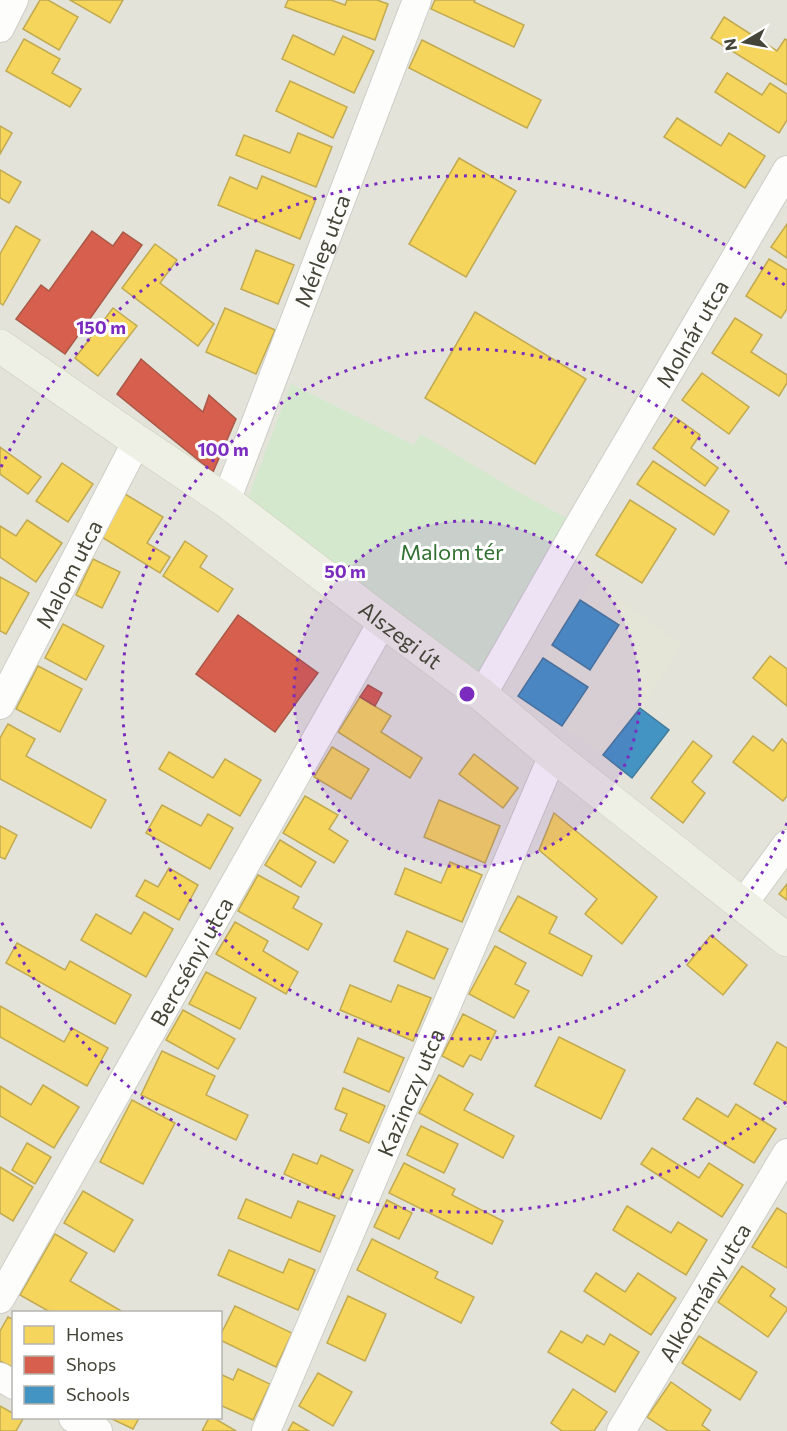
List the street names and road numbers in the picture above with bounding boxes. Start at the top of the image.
street label: Mérleg utca [288,190,355,311]
street label: Molnár utca [649,274,733,392]
street label: Malom utca [29,515,107,632]
street label: Alszegi út [354,595,448,674]
street label: Bercsényi utca [144,892,238,1030]
street label: Kazinczy utca [371,1024,449,1160]
street label: Alkotmány utca [652,1218,756,1366]

